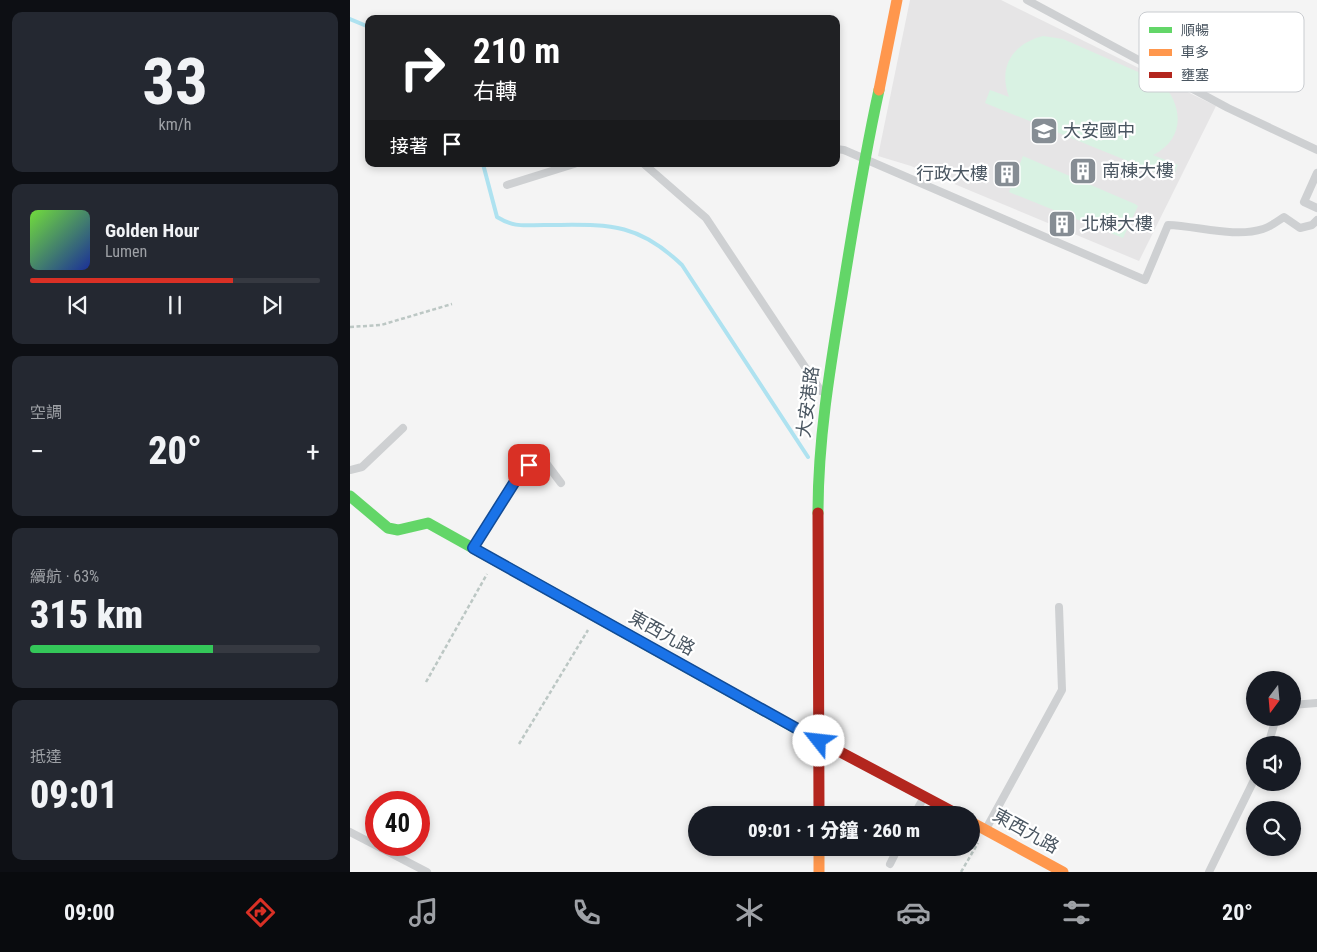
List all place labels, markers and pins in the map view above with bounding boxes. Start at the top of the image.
school or university icon: 大安國中 [1029,116,1059,146]
place label: 大安國中 [1063,120,1135,141]
building icon: 南棟大樓 [1068,156,1098,186]
building icon: 行政大樓 [992,159,1022,189]
place label: 南棟大樓 [1102,160,1174,181]
place label: 行政大樓 [916,163,988,184]
building icon: 北棟大樓 [1047,209,1077,239]
place label: 北棟大樓 [1081,213,1153,234]
pin [508,444,550,486]

